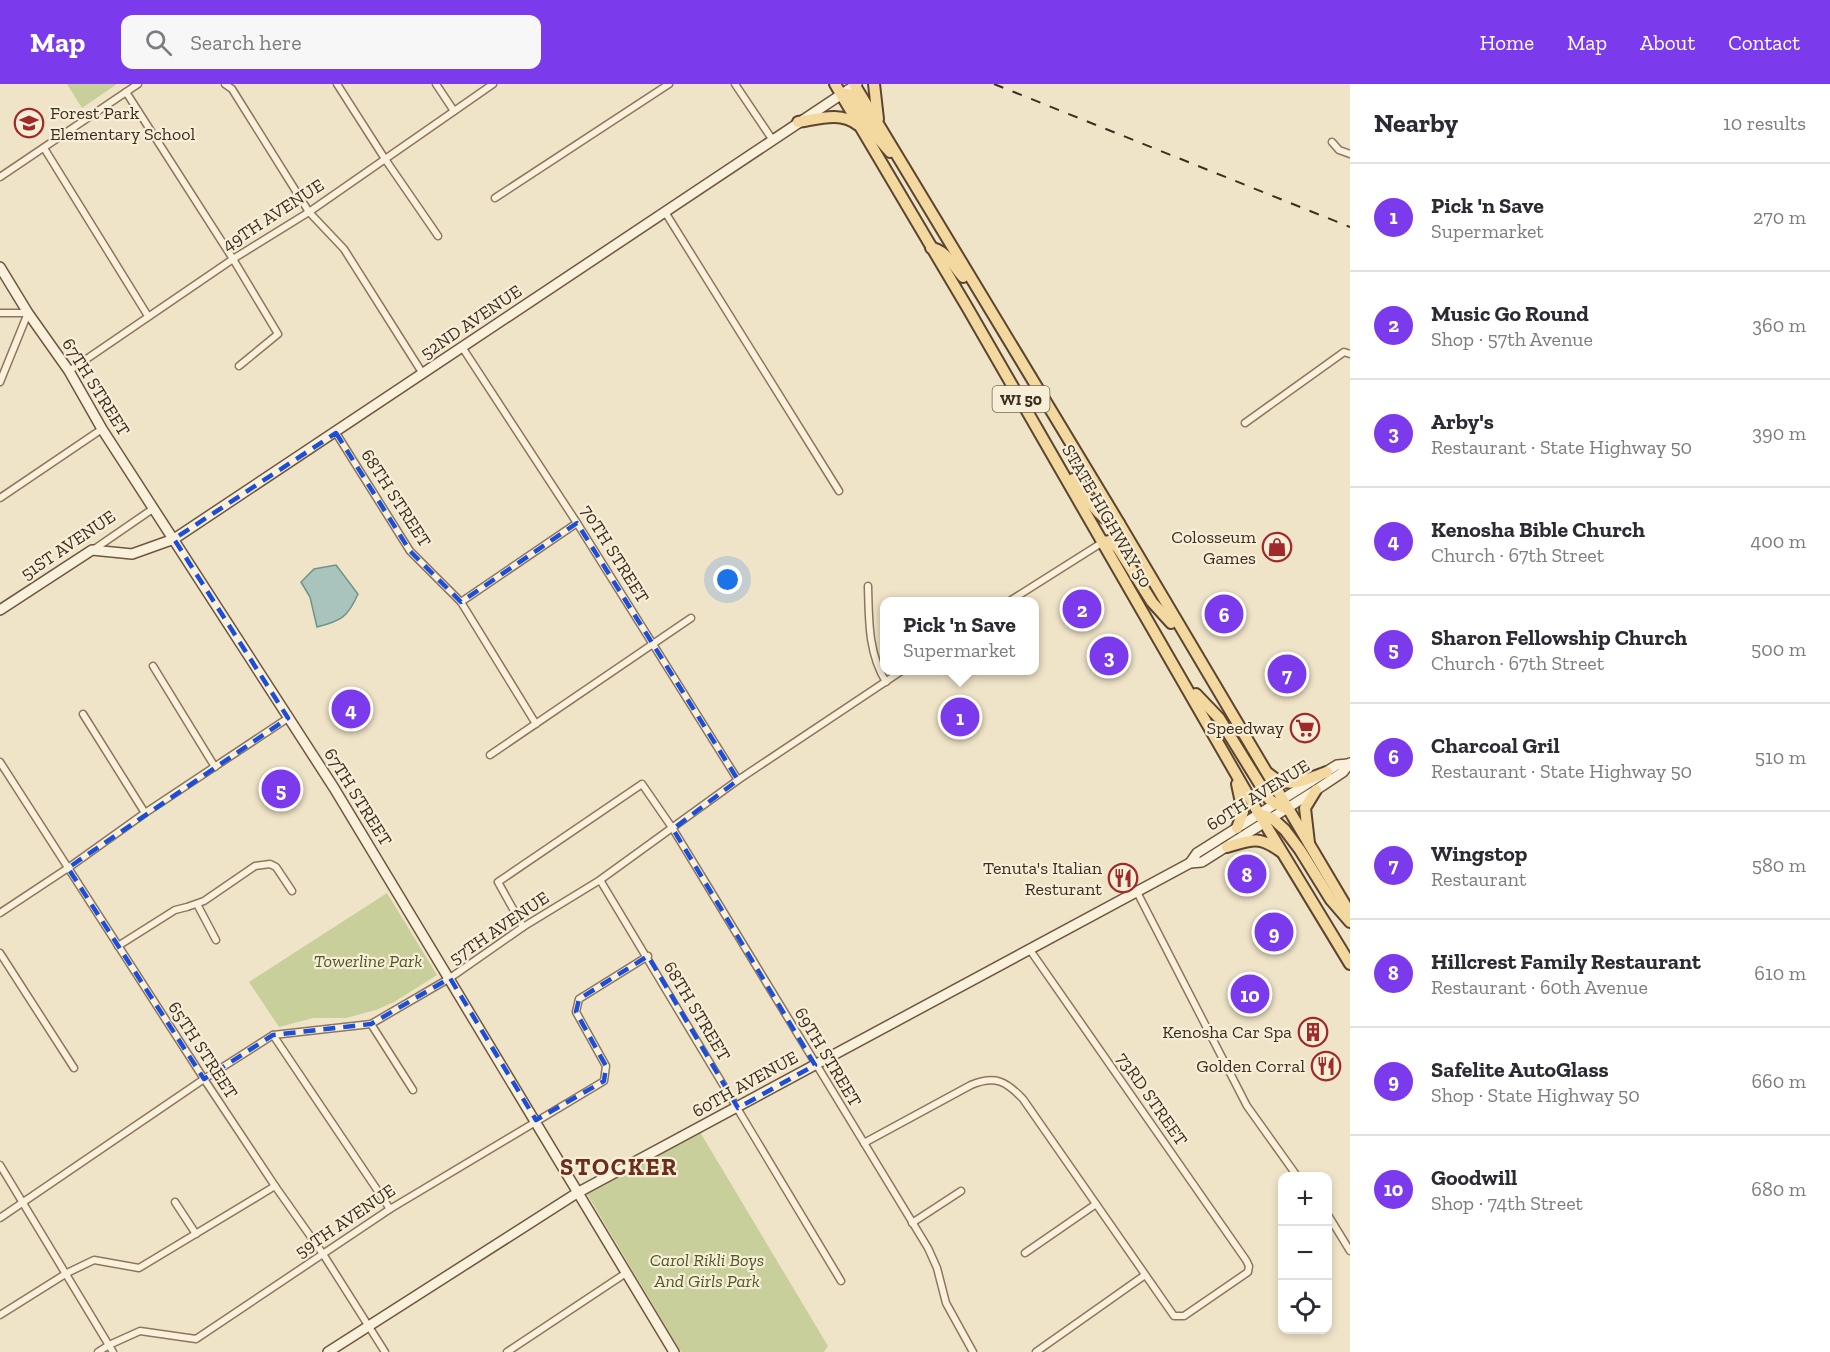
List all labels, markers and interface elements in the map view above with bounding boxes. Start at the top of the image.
search box [121,15,541,69]
text: Map [30,26,85,59]
icon: search [142,26,175,59]
text: Search here [190,29,302,56]
text: Home [1480,30,1534,55]
text: Map [1567,30,1607,55]
text: About [1640,30,1695,55]
text: Contact [1728,30,1800,55]
place label: Forest Park Elementary School [50,102,195,145]
school or university icon: Forest Park Elementary School [13,107,45,139]
text: Nearby [1374,107,1458,139]
text: 10 results [1723,111,1806,135]
street label: 49TH AVENUE [218,174,328,256]
text: Pick 'n Save [1431,192,1544,219]
text: 1 [1389,205,1398,229]
text: 270 m [1753,205,1806,229]
text: Supermarket [1431,219,1544,243]
street label: 52ND AVENUE [416,280,526,364]
text: Music Go Round [1431,300,1589,327]
text: 2 [1388,313,1399,337]
text: 360 m [1752,313,1806,337]
text: Shop · 57th Avenue [1431,327,1593,351]
street label: 67TH STREET [57,334,135,440]
road number: WI 50 [992,386,1050,412]
text: Arby's [1431,408,1494,435]
text: 3 [1388,421,1399,445]
text: 390 m [1752,421,1806,445]
text: Restaurant · State Highway 50 [1431,435,1692,459]
street label: STATE HIGHWAY 50 [1057,441,1157,591]
street label: 68TH STREET [356,445,436,551]
street label: 70TH STREET [576,501,654,607]
street label: 51ST AVENUE [16,505,120,585]
text: Kenosha Bible Church [1431,516,1645,543]
place label: Colosseum Games [1171,526,1256,569]
text: 4 [1388,529,1399,553]
text: 400 m [1750,529,1806,553]
shop icon: Colosseum Games [1261,531,1293,563]
text: Church · 67th Street [1431,543,1604,567]
your location [713,565,742,594]
pin: 2 [1062,586,1102,632]
pin: 6 [1204,592,1244,636]
popup [880,597,1039,675]
text: Pick 'n Save [903,611,1016,638]
text: Sharon Fellowship Church [1431,624,1687,651]
pin: 3 [1090,634,1128,678]
text: 5 [1388,637,1399,661]
text: 500 m [1751,637,1806,661]
text: Supermarket [903,638,1016,662]
text: Church · 67th Street [1431,651,1604,675]
pin: 7 [1268,652,1306,696]
pin: 4 [332,686,370,732]
pin: 1 [940,694,980,740]
supermarket icon: Speedway [1289,712,1321,744]
place label: Speedway [1207,717,1285,739]
text: Charcoal Gril [1431,732,1560,759]
street label: 67TH STREET [319,744,397,850]
text: 6 [1388,745,1399,769]
text: 510 m [1755,745,1806,769]
street label: 60TH AVENUE [1202,755,1314,835]
text: Restaurant · State Highway 50 [1431,759,1692,783]
pin: 5 [262,766,300,812]
text: Wingstop [1431,840,1527,867]
pin: 8 [1228,852,1266,896]
text: 7 [1389,853,1398,877]
text: 580 m [1752,853,1806,877]
place label: Tenuta's Italian Resturant [983,857,1103,900]
restaurant icon: Tenuta's Italian Resturant [1107,862,1139,894]
text: Restaurant [1431,867,1527,891]
street label: 57TH AVENUE [445,887,553,969]
pin: 9 [1254,910,1294,954]
text: Hillcrest Family Restaurant [1431,948,1701,975]
park label: Towerline Park [314,950,422,972]
street label: 68TH STREET [659,957,735,1065]
text: 8 [1388,961,1399,985]
text: 610 m [1754,961,1806,985]
pin: 10 [1230,972,1270,1016]
text: Restaurant · 60th Avenue [1431,975,1648,999]
street label: 65TH STREET [163,997,243,1103]
street label: 69TH STREET [790,1003,866,1111]
building icon: Kenosha Car Spa [1297,1016,1329,1048]
place label: Kenosha Car Spa [1162,1021,1292,1043]
street label: 60TH AVENUE [688,1046,802,1122]
street label: 73RD STREET [1112,1048,1192,1150]
restaurant icon: Golden Corral [1310,1050,1342,1082]
place label: Golden Corral [1196,1055,1305,1077]
text: Safelite AutoGlass [1431,1056,1609,1083]
text: 9 [1388,1069,1399,1093]
text: 660 m [1751,1069,1806,1093]
text: Shop · State Highway 50 [1431,1083,1640,1107]
district label: STOCKER [560,1152,678,1181]
text: Goodwill [1431,1164,1517,1191]
map controls [1278,1172,1332,1334]
button: + [1278,1172,1332,1226]
text: 10 [1384,1177,1403,1201]
text: 680 m [1751,1177,1806,1201]
street label: 59TH AVENUE [291,1179,399,1263]
text: Shop · 74th Street [1431,1191,1583,1215]
button: − [1278,1226,1332,1280]
park label: Carol Rikli Boys And Girls Park [650,1249,764,1292]
button: locate [1278,1280,1332,1334]

